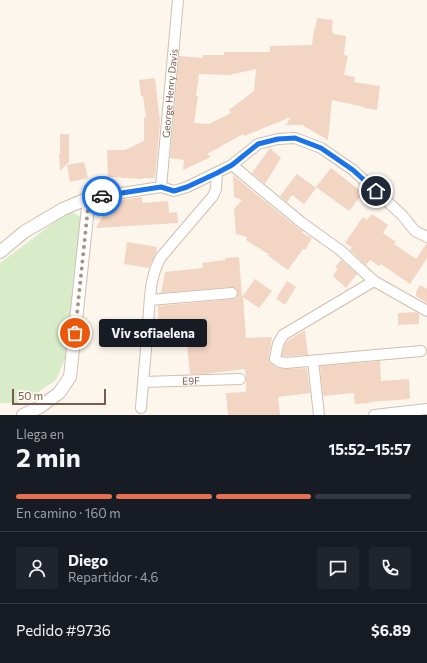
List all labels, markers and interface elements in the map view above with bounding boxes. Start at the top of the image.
street label: George Henry Davis [159,48,180,139]
pin [359,174,393,208]
courier [82,176,122,216]
icon: home [365,180,387,202]
icon: car [91,185,113,207]
pin [58,316,92,350]
callout: Viv sofiaelena [99,319,207,347]
icon: bag [64,322,86,344]
text: Viv sofiaelena [111,325,195,341]
street label: E9F [182,374,200,387]
scale bar [12,387,106,406]
text: 50 m [18,389,43,402]
text: Llega en [16,426,64,442]
text: 15:52–15:57 [329,440,411,458]
text: 2 min [16,441,81,472]
text: En camino · 160 m [16,505,121,521]
button: person [16,547,58,589]
button: chat [317,547,359,589]
button: phone [369,547,411,589]
text: Diego [68,551,108,569]
text: Repartidor · 4.6 [68,569,158,585]
text: Pedido #9736 [16,621,111,639]
text: $6.89 [371,621,411,639]

